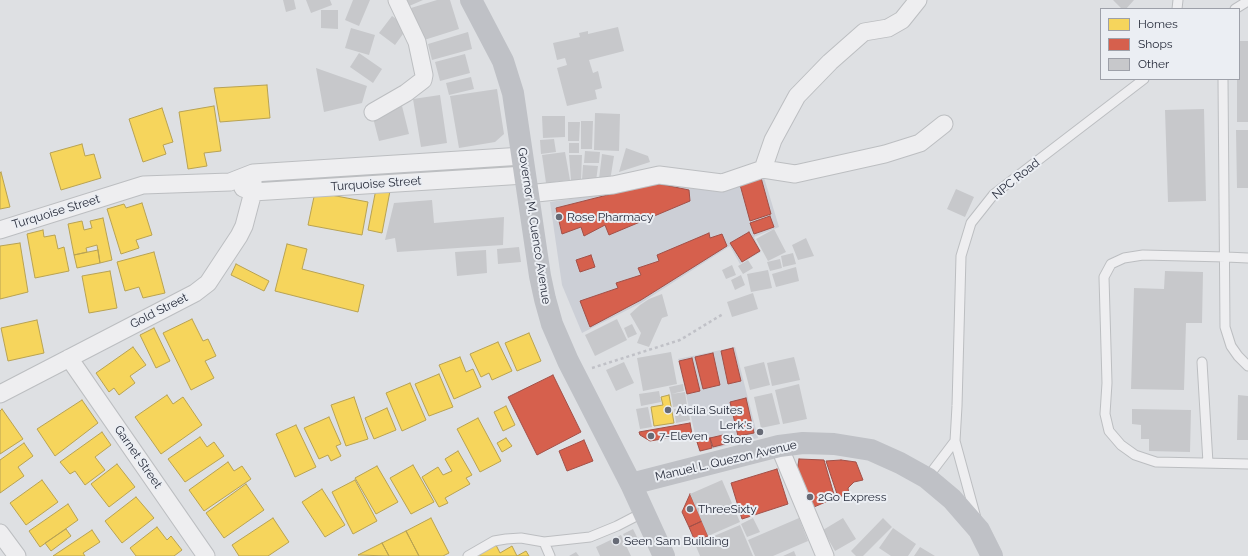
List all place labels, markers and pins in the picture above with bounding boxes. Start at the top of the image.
place label: Rose Pharmacy [567,210,653,224]
marker: Rose Pharmacy [554,212,564,222]
place label: Aicila Suites [676,403,743,417]
marker: Aicila Suites [663,405,673,415]
place label: Lerk's Store [719,418,752,446]
marker: Lerk's Store [755,427,765,437]
place label: 7-Eleven [659,429,708,443]
marker: 7-Eleven [646,431,656,441]
place label: 2Go Express [818,490,886,504]
marker: 2Go Express [805,492,815,502]
place label: ThreeSixty [698,502,757,516]
marker: ThreeSixty [685,504,695,514]
place label: Seen Sam Building [624,534,729,548]
marker: Seen Sam Building [611,536,621,546]

